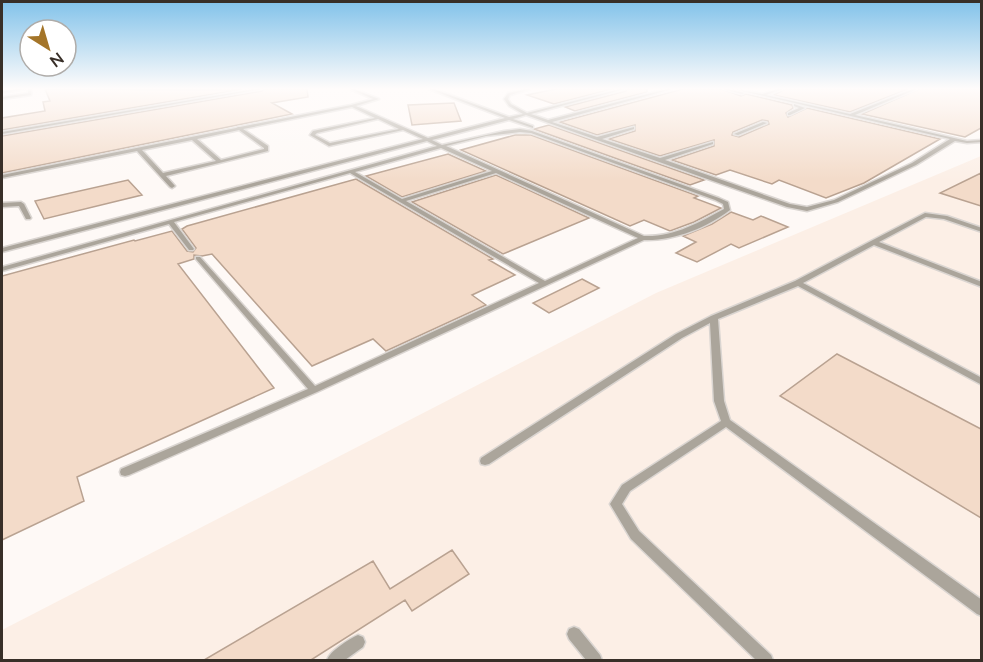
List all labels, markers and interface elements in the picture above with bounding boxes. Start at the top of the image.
north arrow [18,18,78,78]
text: N [47,49,68,72]

